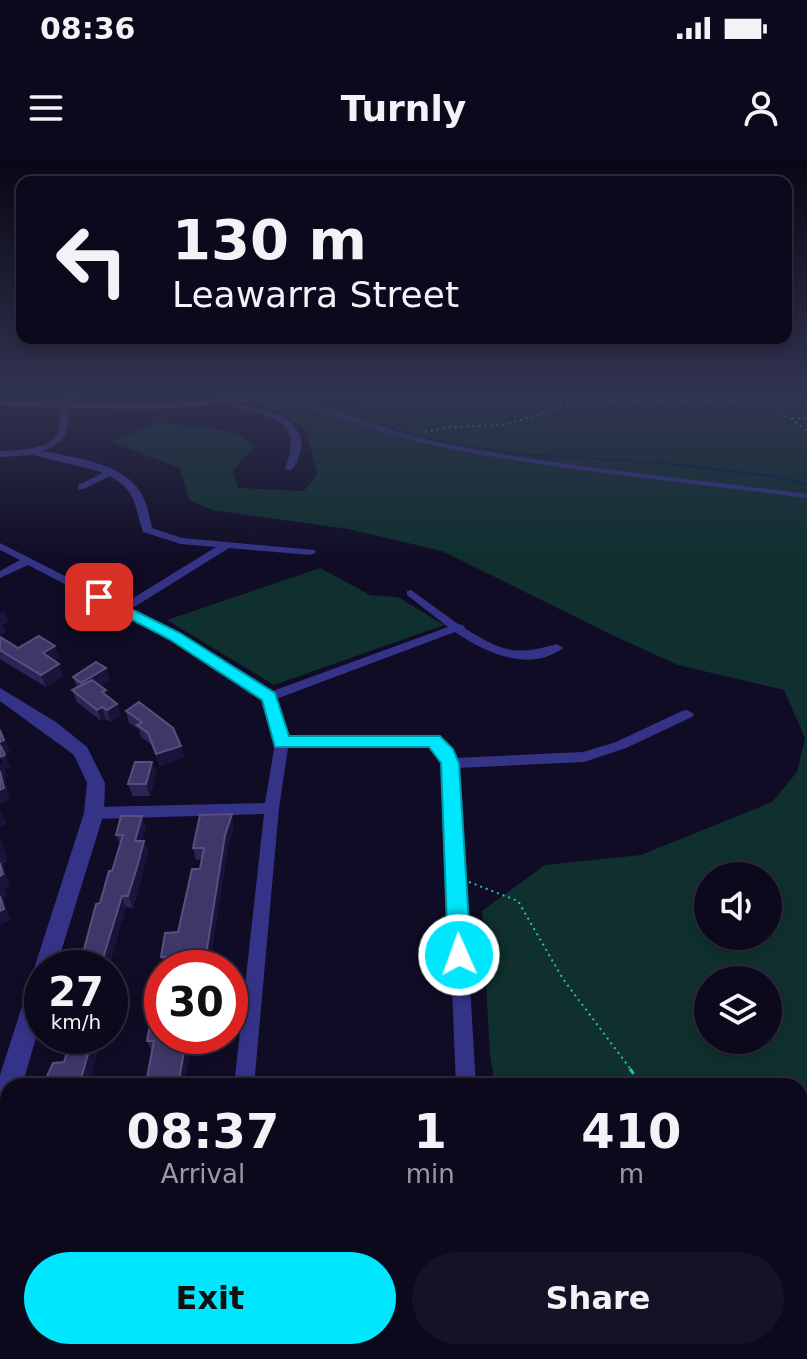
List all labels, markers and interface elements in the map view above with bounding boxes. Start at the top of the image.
text: 08:36 [40,11,136,46]
icon: menu [24,86,68,130]
icon: person [739,86,783,130]
text: Turnly [341,88,466,129]
text: 130 m [172,207,367,272]
icon: left [40,208,144,312]
text: Leawarra Street [172,274,459,315]
pin [65,563,133,631]
icon: arrive [77,575,121,619]
map controls [694,862,782,1054]
button: sound [694,862,782,950]
position arrow [417,913,501,997]
speed limit sign: 30 [144,950,248,1054]
button: layers [694,966,782,1054]
text: 27 [48,969,104,1015]
text: km/h [51,1010,101,1034]
text: 08:37 [126,1103,279,1159]
text: 1 [414,1103,447,1159]
text: 410 [581,1103,681,1159]
text: Arrival [161,1159,245,1189]
text: min [406,1159,455,1189]
text: m [619,1159,644,1189]
button: Exit [24,1252,396,1344]
button: Share [412,1252,784,1344]

